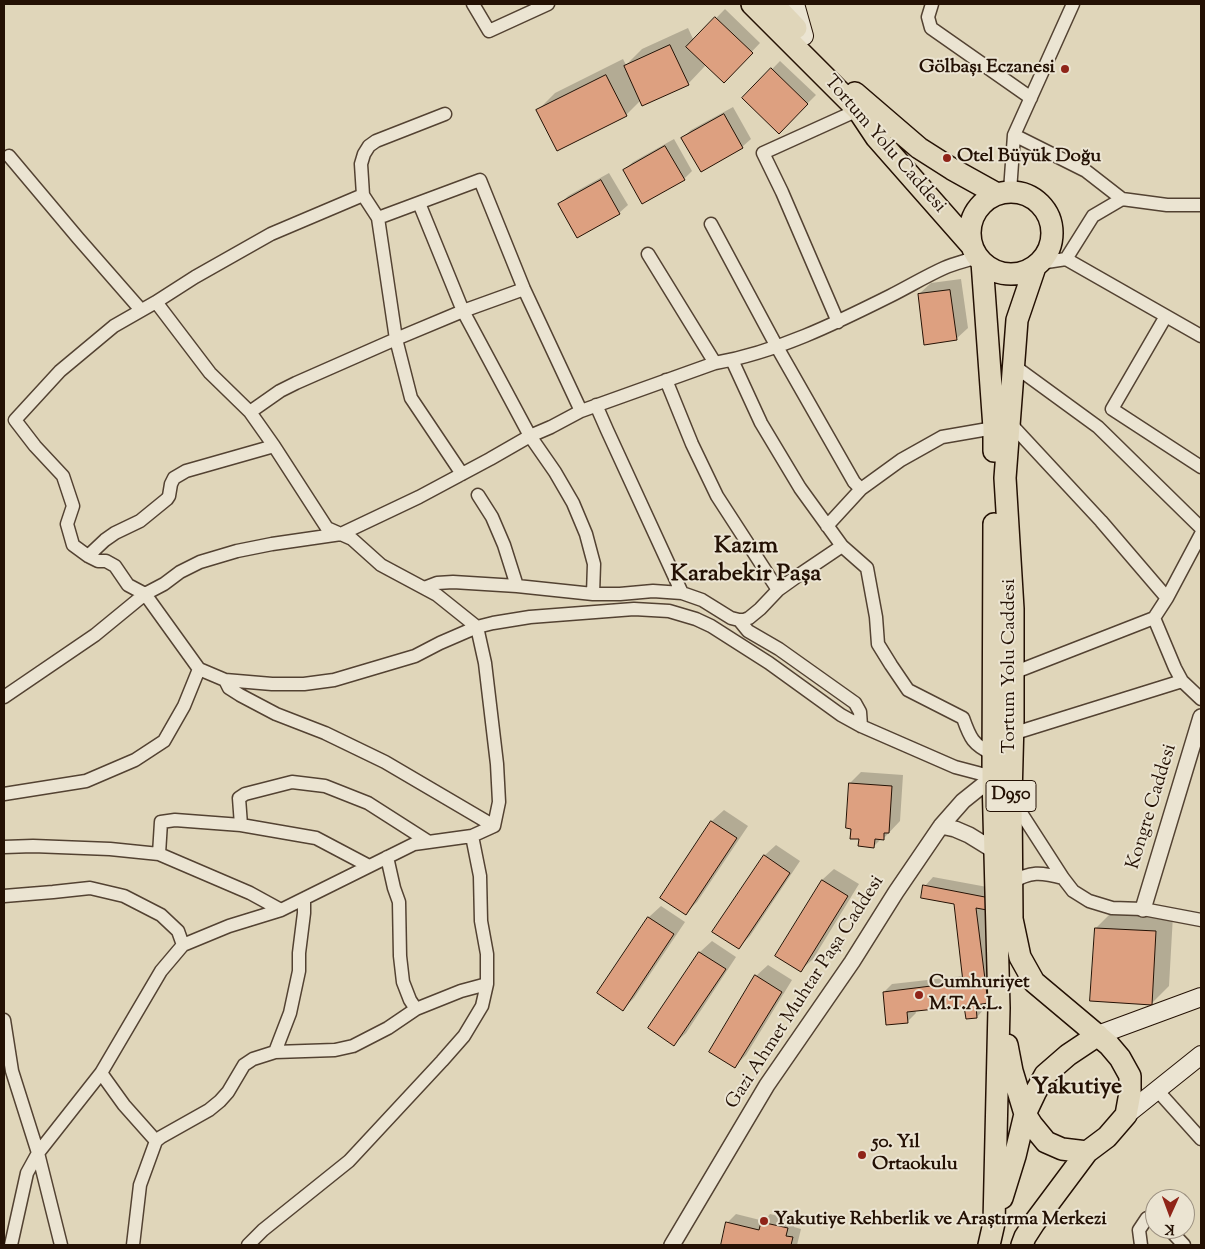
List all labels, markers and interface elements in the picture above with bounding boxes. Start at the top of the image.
place label: Gölbaşı Eczanesi [919,58,1055,80]
marker: Gölbaşı Eczanesi [1059,63,1071,75]
street label: Tortum Yolu Caddesi [818,72,950,218]
place label: Otel Büyük Doğu [957,147,1101,169]
marker: Otel Büyük Doğu [941,152,953,164]
district label: Kazım Karabekir Paşa [671,534,821,590]
street label: Tortum Yolu Caddesi [1000,579,1022,753]
street label: Kongre Caddesi [1123,742,1183,872]
road number: D950 [986,780,1036,811]
street label: Gazi Ahmet Muhtar Paşa Caddesi [722,872,890,1114]
place label: Cumhuriyet M.T.A.L. [929,973,1029,1017]
marker: Cumhuriyet M.T.A.L. [913,989,925,1001]
district label: Yakutiye [1032,1075,1122,1103]
place label: 50. Yıl Ortaokulu [872,1133,958,1177]
marker: 50. Yıl Ortaokulu [856,1149,868,1161]
north arrow [1145,1189,1195,1239]
place label: Yakutiye Rehberlik ve Araştırma Merkezi [774,1210,1107,1232]
marker: Yakutiye Rehberlik ve Araştırma Merkezi [758,1215,770,1227]
text: K [1164,1218,1175,1238]

